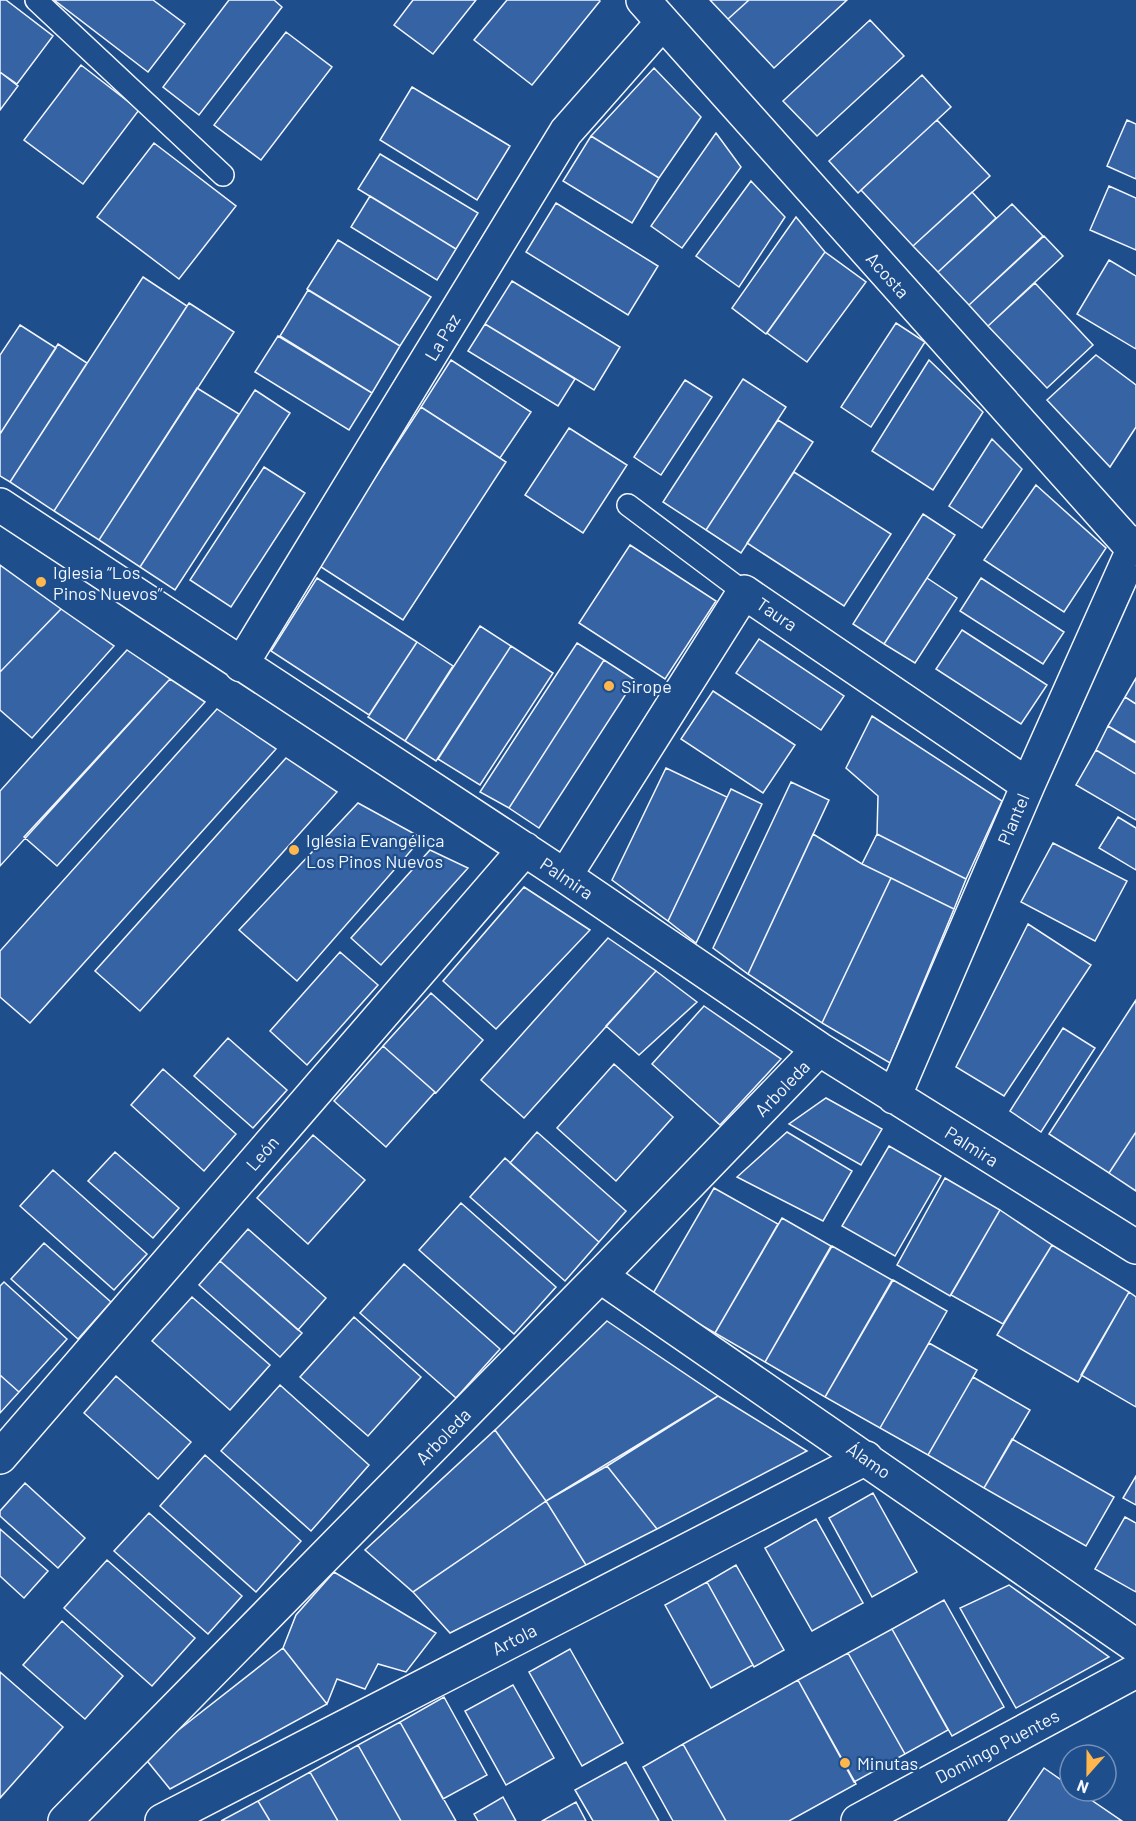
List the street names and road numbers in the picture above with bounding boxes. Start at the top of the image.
street label: Acosta [862,247,914,303]
street label: La Paz [419,310,465,364]
street label: Taura [752,592,802,636]
street label: Plantel [992,790,1034,848]
street label: Palmira [536,852,598,904]
street label: Arboleda [750,1055,814,1121]
street label: Palmira [941,1121,1003,1171]
street label: León [241,1131,283,1175]
street label: Arboleda [411,1403,475,1469]
street label: Álamo [843,1437,895,1483]
street label: Artola [488,1618,540,1660]
street label: Domingo Puentes [931,1704,1063,1788]

